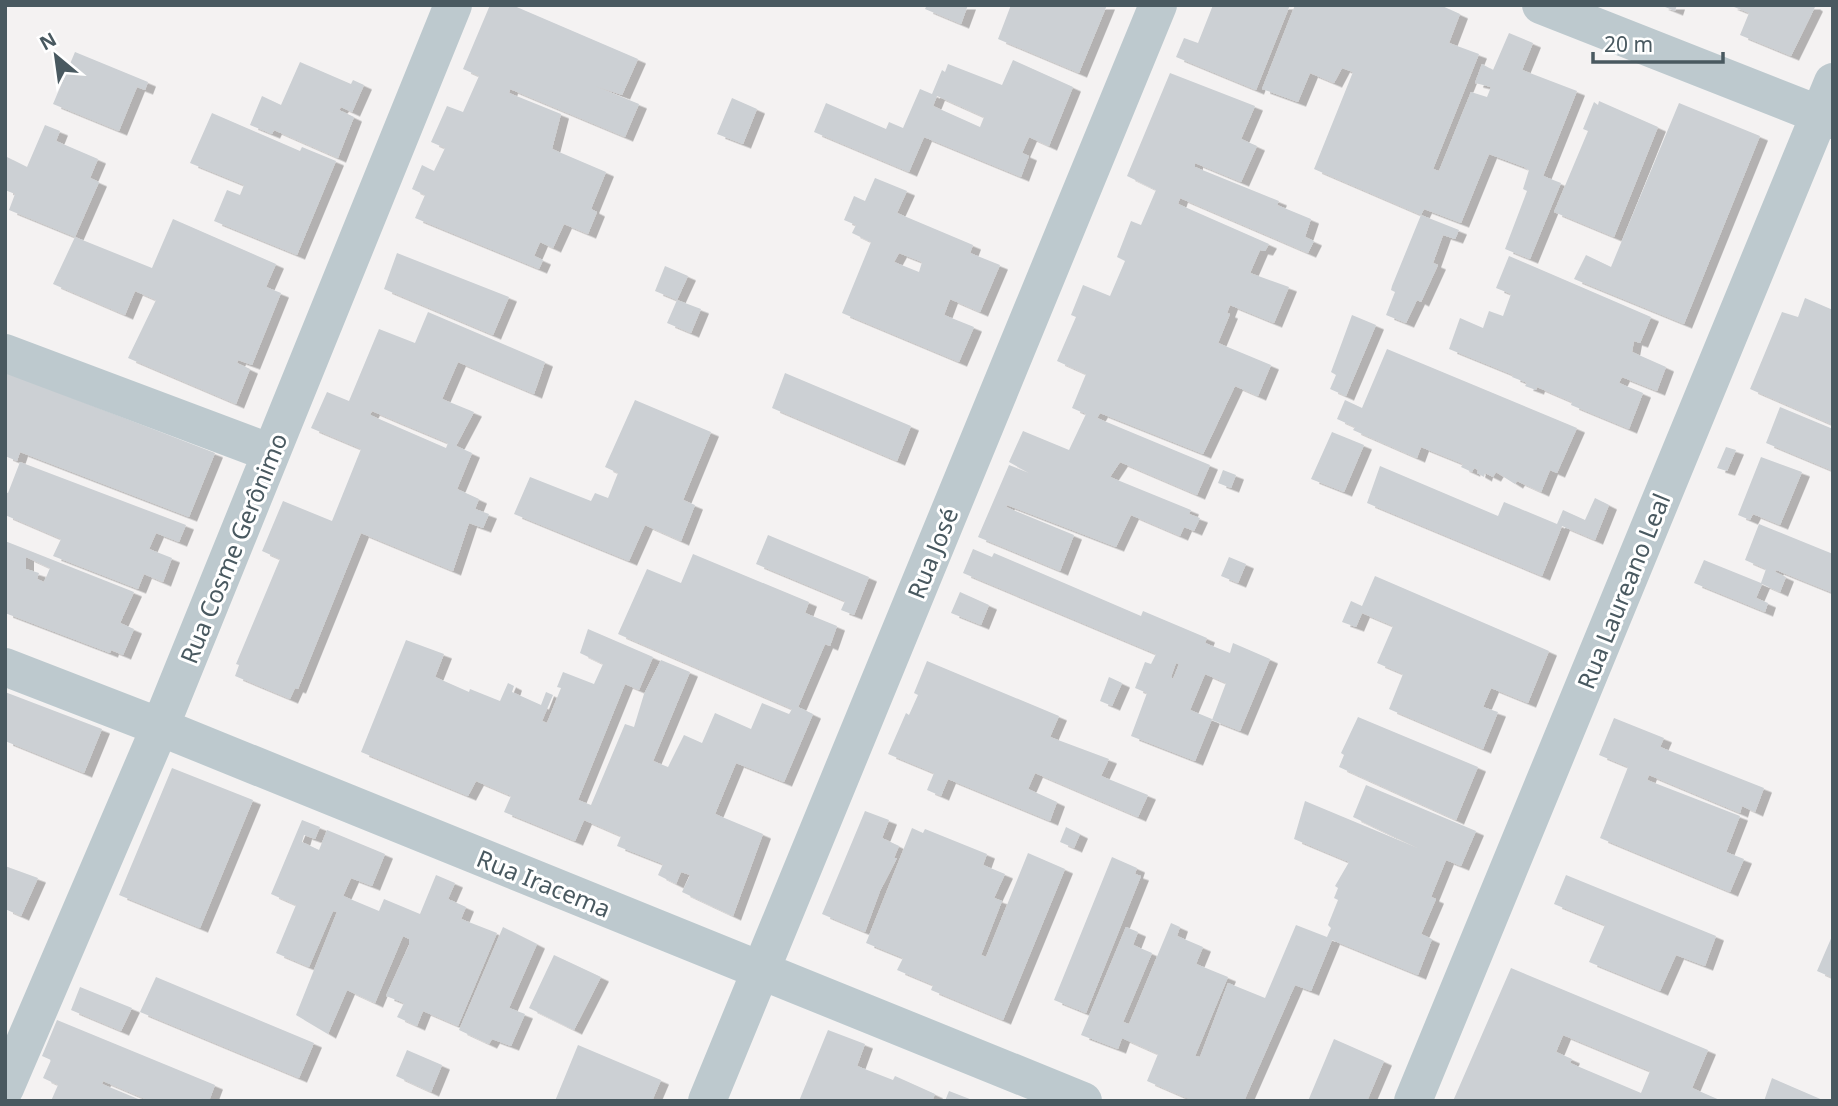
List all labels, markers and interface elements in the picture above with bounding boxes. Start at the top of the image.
north arrow [21,21,91,91]
scale bar [1593,21,1722,65]
text: N [35,26,61,56]
text: 20 m [1604,30,1653,58]
street label: Rua Cosme Gerônimo [172,428,294,668]
street label: Rua Laureano Leal [1569,488,1677,694]
street label: Rua José [899,503,965,603]
street label: Rua Iracema [472,841,616,925]

